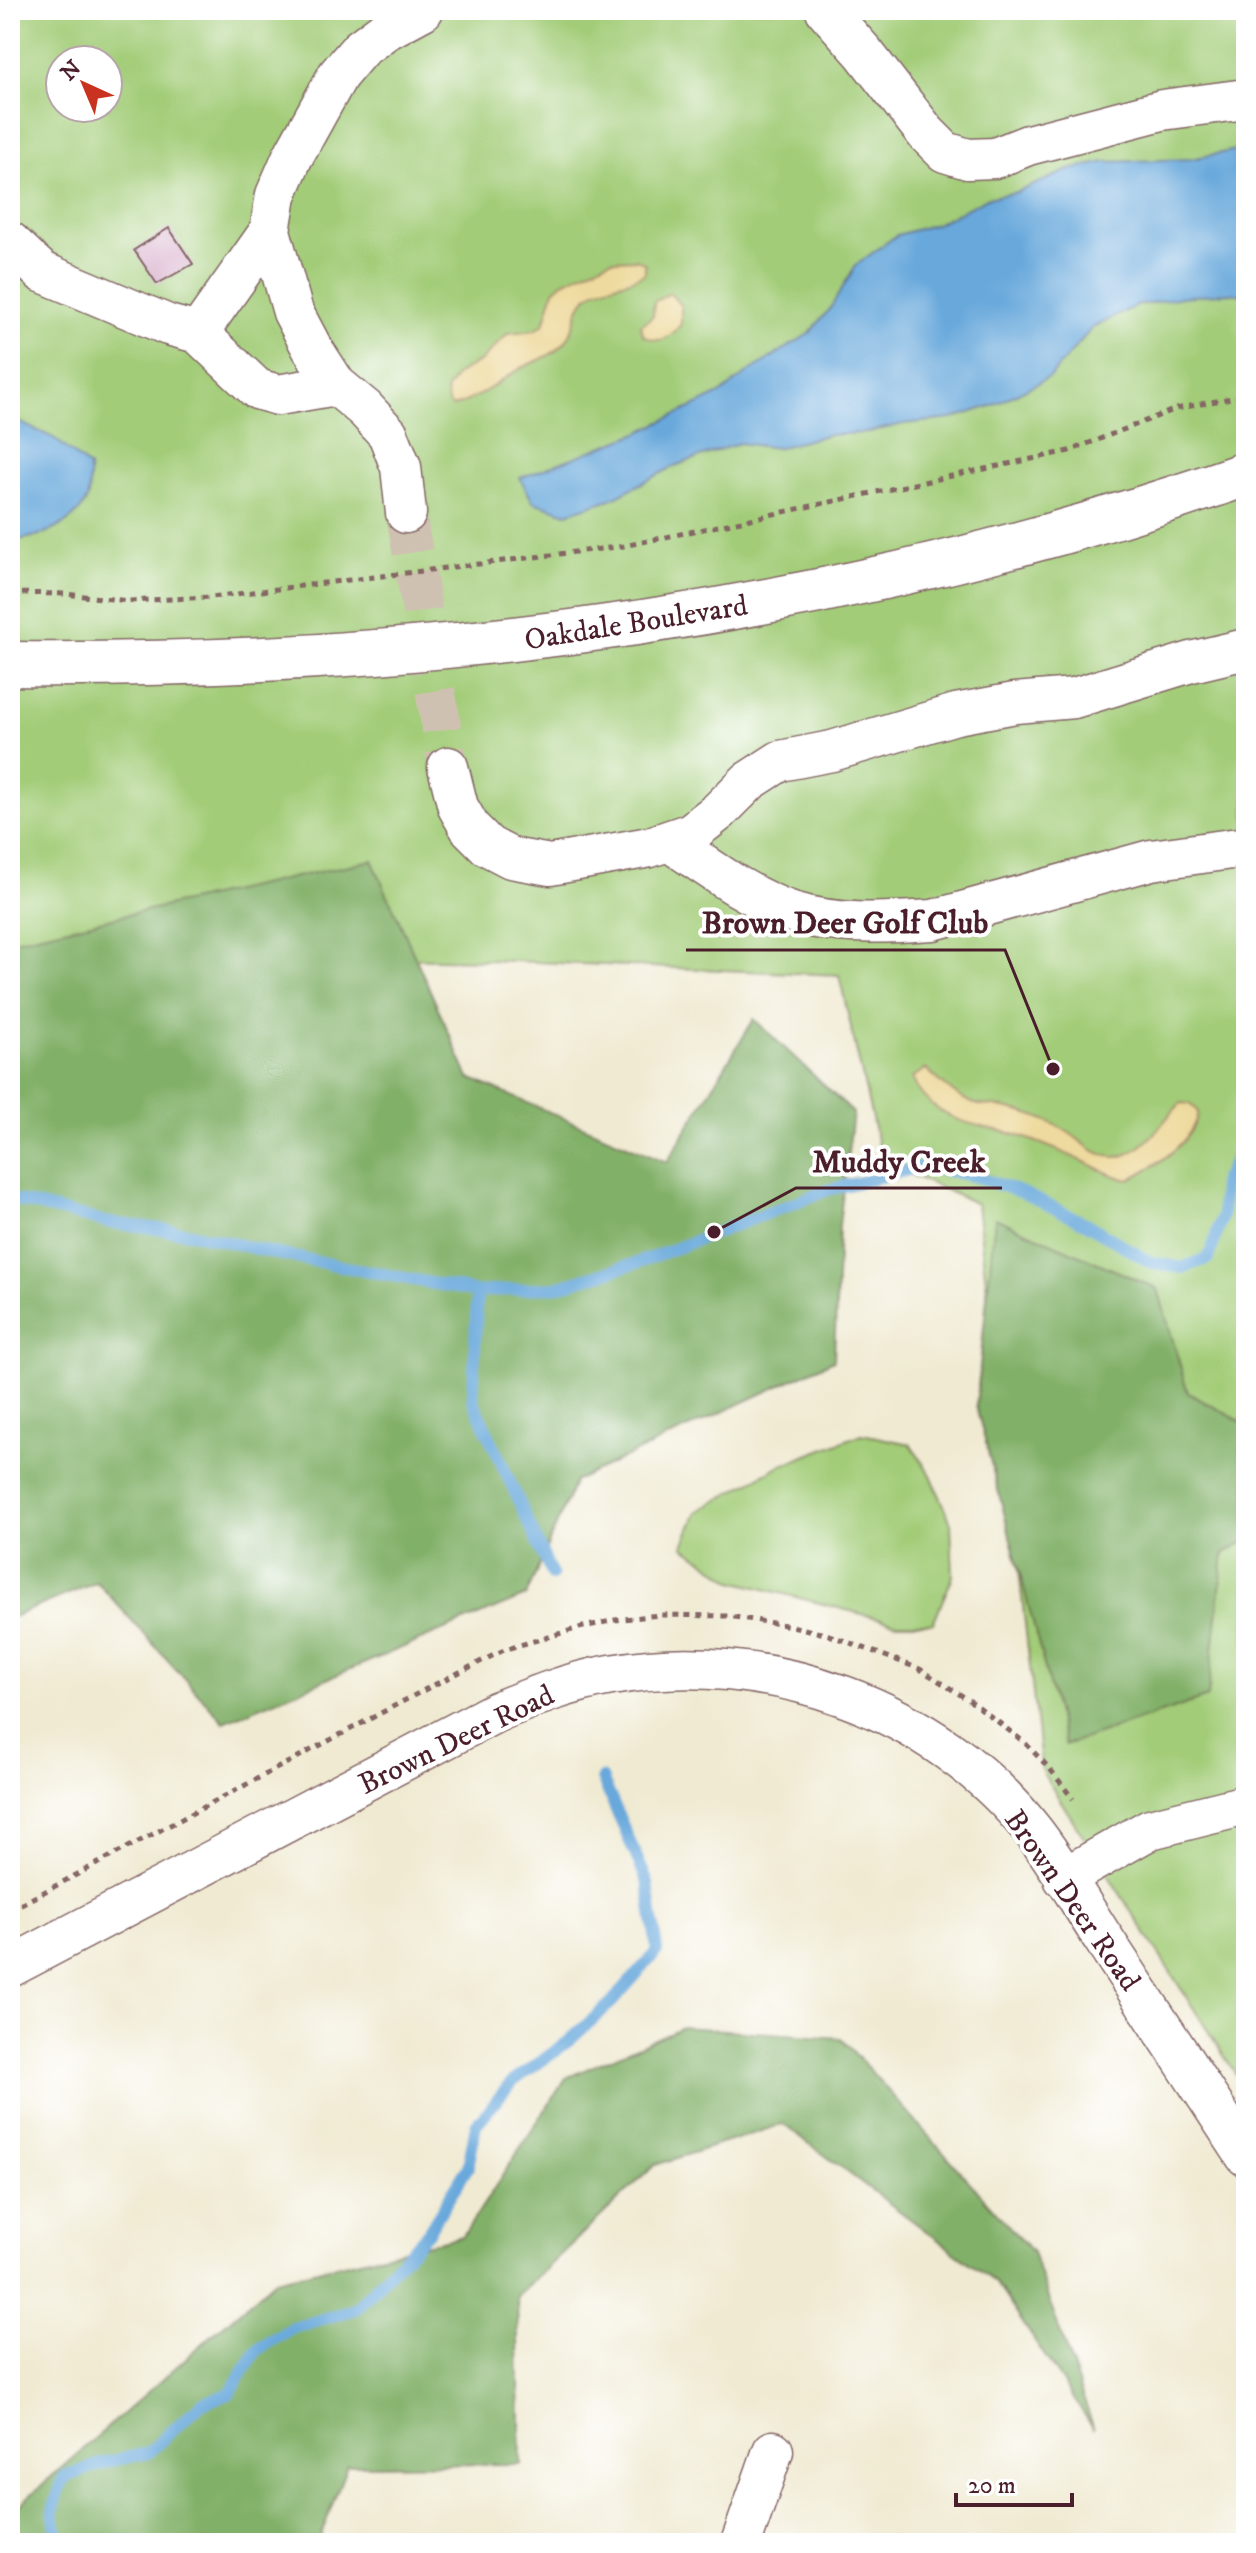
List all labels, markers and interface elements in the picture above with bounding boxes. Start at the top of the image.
north arrow [44,44,124,124]
text: N [55,55,87,87]
street label: Oakdale Boulevard [522,588,751,659]
callout: Brown Deer Golf Club [686,894,1005,950]
text: Brown Deer Golf Club [702,904,988,944]
callout: Muddy Creek [796,1132,1002,1188]
text: Muddy Creek [812,1143,987,1183]
street label: Brown Deer Road [353,1677,560,1804]
street label: Brown Deer Road [996,1803,1148,1999]
scale bar [956,2457,1072,2507]
text: 20 m [968,2471,1016,2501]

